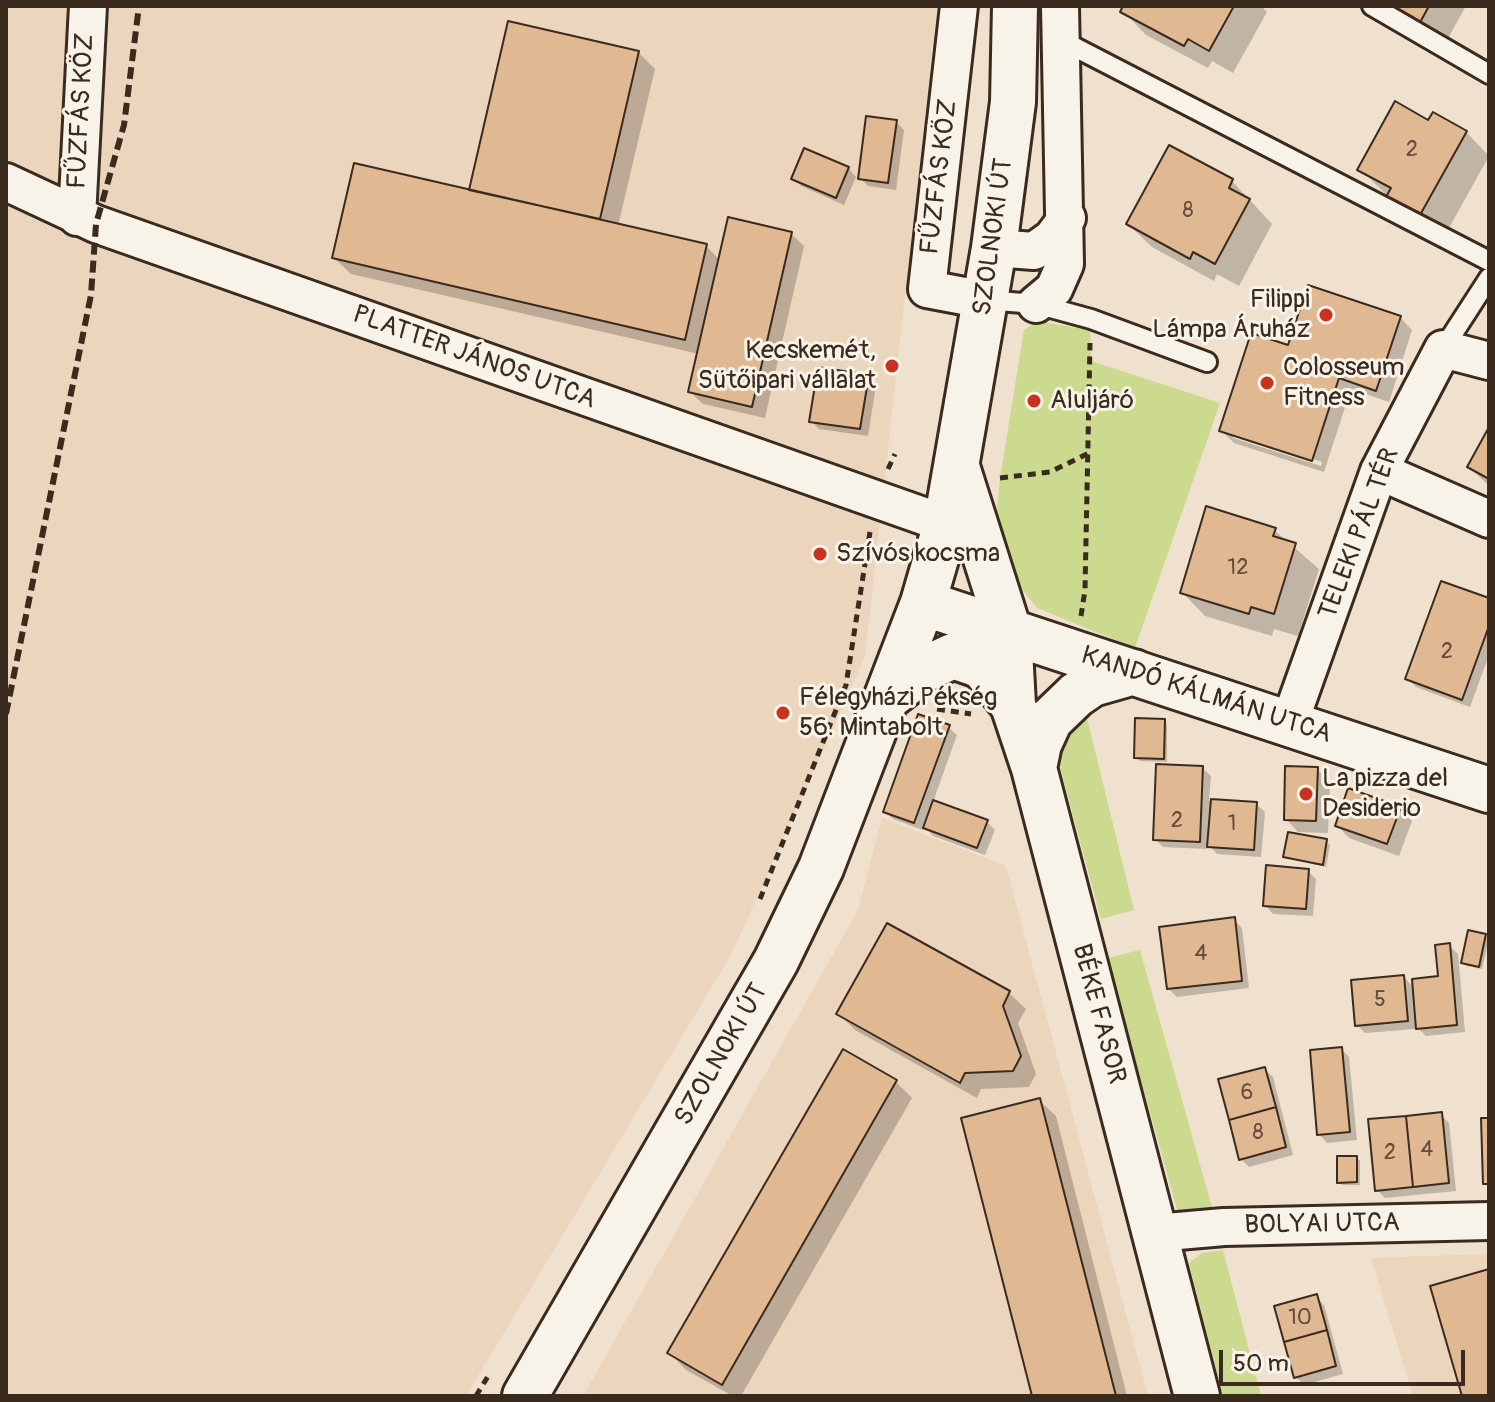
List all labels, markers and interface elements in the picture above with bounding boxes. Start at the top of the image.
street label: FŰZFÁS KÖZ [62,32,102,190]
street label: FŰZFÁS KÖZ [915,98,965,256]
house number: 2 [1406,137,1418,163]
street label: SZOLNOKI ÚT [968,156,1020,318]
house number: 8 [1182,198,1194,224]
place label: Filippi Lámpa Áruház [1152,284,1310,346]
street label: PLATTER JÁNOS UTCA [348,300,600,416]
marker: Filippi Lámpa Áruház [1317,306,1335,324]
place label: Kecskemét, Sütőipari vállalat [698,335,876,396]
place label: Colosseum Fitness [1283,352,1405,414]
marker: Kecskemét, Sütőipari vállalat [883,357,901,375]
marker: Colosseum Fitness [1258,374,1276,392]
place label: Aluljáró [1050,385,1134,417]
marker: Aluljáró [1025,392,1043,410]
street label: TELEKI PÁL TÉR [1313,444,1407,624]
place label: Szívós kocsma [836,538,1000,570]
marker: Szívós kocsma [811,545,829,563]
house number: 12 [1228,555,1248,581]
house number: 2 [1441,639,1453,665]
street label: KANDÓ KÁLMÁN UTCA [1077,641,1335,751]
place label: Félegyházi Pékség 56. Mintabolt [799,682,997,744]
marker: Félegyházi Pékség 56. Mintabolt [774,704,792,722]
place label: La pizza del Desiderio [1322,763,1448,824]
marker: La pizza del Desiderio [1297,785,1315,803]
house number: 2 [1171,808,1183,834]
house number: 1 [1228,811,1236,837]
street label: BÉKE FASOR [1064,941,1132,1087]
house number: 4 [1195,941,1207,967]
street label: SZOLNOKI ÚT [669,979,775,1131]
house number: 5 [1374,987,1386,1013]
house number: 6 [1241,1080,1253,1106]
house number: 8 [1252,1120,1264,1146]
house number: 4 [1421,1137,1433,1163]
house number: 2 [1384,1140,1396,1166]
street label: BOLYAI UTCA [1244,1208,1400,1242]
house number: 10 [1288,1305,1312,1331]
scale bar [1223,1334,1469,1384]
text: 50 m [1233,1349,1289,1378]

